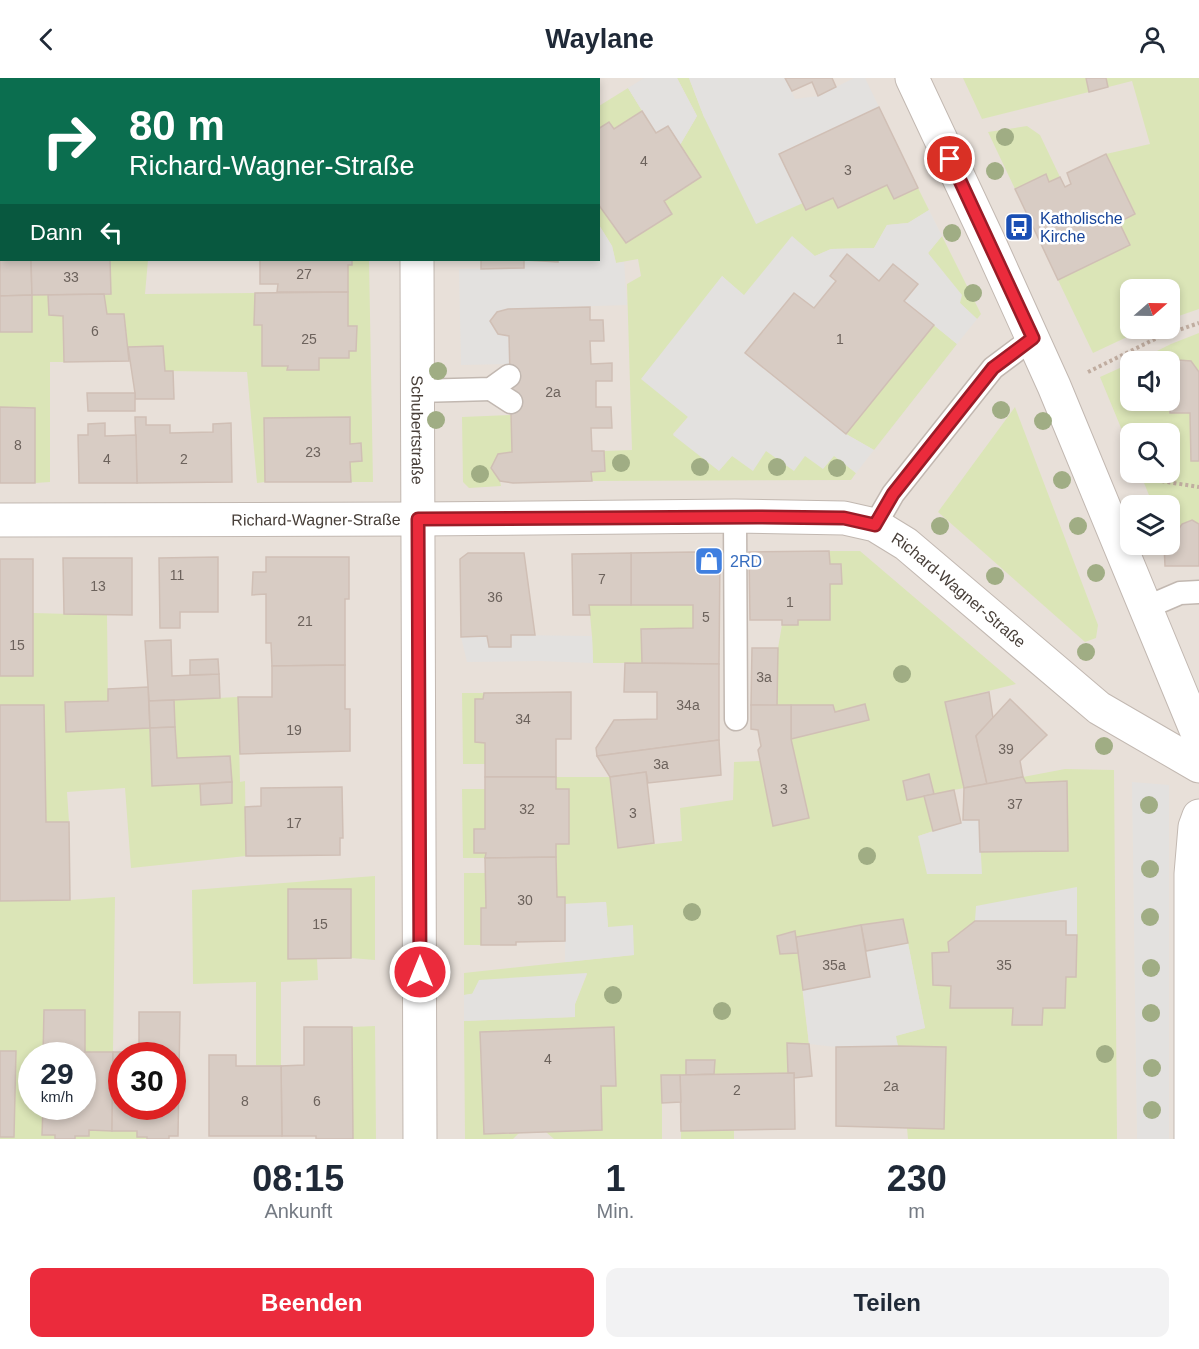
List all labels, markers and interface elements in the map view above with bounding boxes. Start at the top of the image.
icon: back [30,23,63,56]
icon: person [1136,23,1169,56]
text: Waylane [545,24,654,54]
icon: right [30,102,108,180]
text: 80 m [129,102,225,149]
pin [924,133,975,184]
icon: arrive [933,142,966,175]
text: Richard-Wagner-Straße [129,151,415,181]
house number: 4 [640,153,648,169]
house number: 3 [844,162,852,178]
place label: Katholische Kirche [1040,210,1123,245]
bus stop icon: Katholische Kirche [1003,211,1035,243]
icon: left [95,216,128,249]
text: Dann [30,220,83,245]
house number: 27 [296,266,312,282]
house number: 33 [63,269,79,285]
north arrow [1120,279,1180,339]
map controls [1120,279,1180,555]
house number: 6 [91,323,99,339]
house number: 25 [301,331,317,347]
house number: 1 [836,331,844,347]
button: sound [1120,351,1180,411]
street label: Schubertstraße [408,375,426,485]
house number: 2a [545,384,561,400]
button: search [1120,423,1180,483]
house number: 8 [14,437,22,453]
house number: 23 [305,444,321,460]
house number: 4 [103,451,111,467]
house number: 2 [180,451,188,467]
button: layers [1120,495,1180,555]
street label: Richard-Wagner-Straße [231,511,401,528]
street label: Richard-Wagner-Straße [889,529,1029,651]
shop icon: 2RD [693,545,725,577]
place label: 2RD [730,553,762,570]
house number: 11 [170,567,184,583]
house number: 7 [598,571,606,587]
house number: 13 [90,578,106,594]
house number: 36 [487,589,503,605]
house number: 1 [786,594,794,610]
house number: 5 [702,609,710,625]
house number: 21 [297,613,313,629]
house number: 15 [9,637,25,653]
house number: 3a [756,669,772,685]
house number: 34a [676,697,700,713]
house number: 34 [515,711,531,727]
house number: 19 [286,722,302,738]
house number: 39 [998,741,1014,757]
house number: 3a [653,756,669,772]
house number: 3 [780,781,788,797]
house number: 37 [1007,796,1023,812]
house number: 32 [519,801,535,817]
house number: 3 [629,805,637,821]
house number: 17 [286,815,302,831]
house number: 30 [517,892,533,908]
house number: 15 [312,916,328,932]
position arrow [388,940,452,1004]
house number: 35a [822,957,846,973]
house number: 35 [996,957,1012,973]
speed limit sign: 30 [108,1042,186,1120]
house number: 4 [544,1051,552,1067]
text: 29 [40,1057,74,1090]
house number: 2a [883,1078,899,1094]
house number: 2 [733,1082,741,1098]
text: km/h [41,1088,73,1105]
house number: 8 [241,1093,249,1109]
house number: 6 [313,1093,321,1109]
text: 08:15 [252,1158,344,1199]
text: 1 [605,1158,625,1199]
text: 230 [887,1158,947,1199]
text: Ankunft [264,1200,332,1222]
text: Min. [597,1200,634,1222]
text: m [908,1200,925,1222]
button: Beenden [30,1268,594,1337]
button: Teilen [606,1268,1169,1337]

